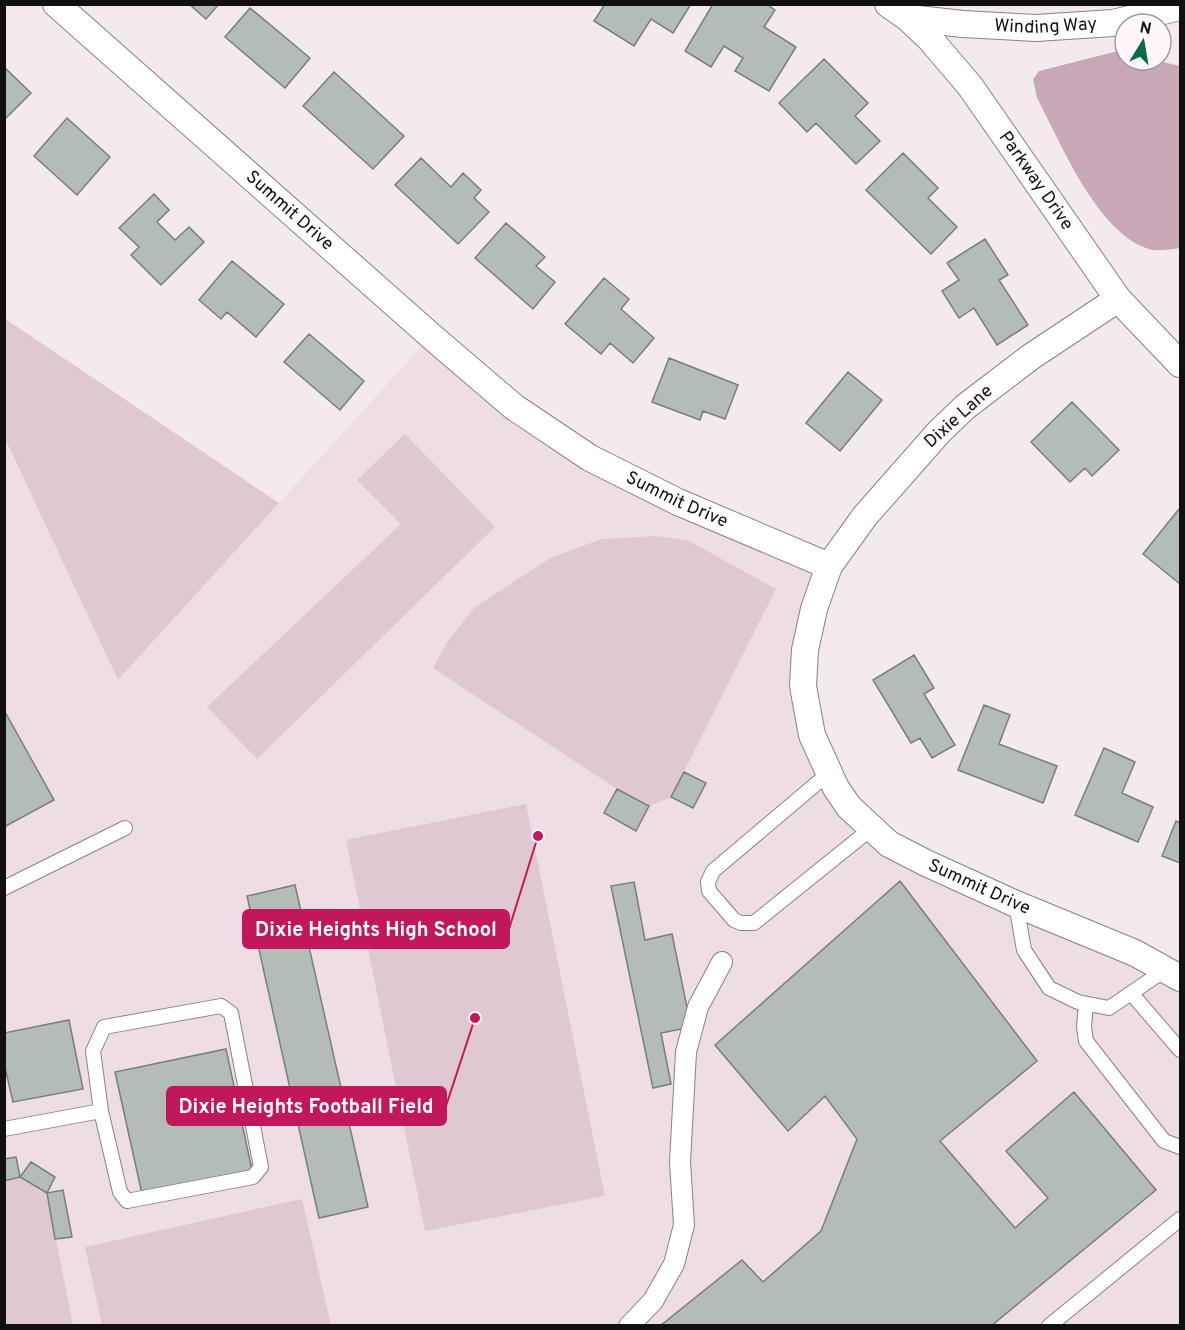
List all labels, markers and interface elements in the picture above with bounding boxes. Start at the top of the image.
north arrow [1113,12,1173,72]
street label: Winding Way [994,13,1098,40]
text: N [1138,18,1153,40]
street label: Parkway Drive [993,127,1078,235]
street label: Summit Drive [241,166,338,256]
street label: Dixie Lane [920,380,998,454]
street label: Summit Drive [622,466,731,533]
street label: Summit Drive [924,854,1034,920]
callout: Dixie Heights High School [243,910,509,948]
text: Dixie Heights High School [255,918,497,944]
callout: Dixie Heights Football Field [167,1087,446,1125]
text: Dixie Heights Football Field [178,1095,434,1121]

